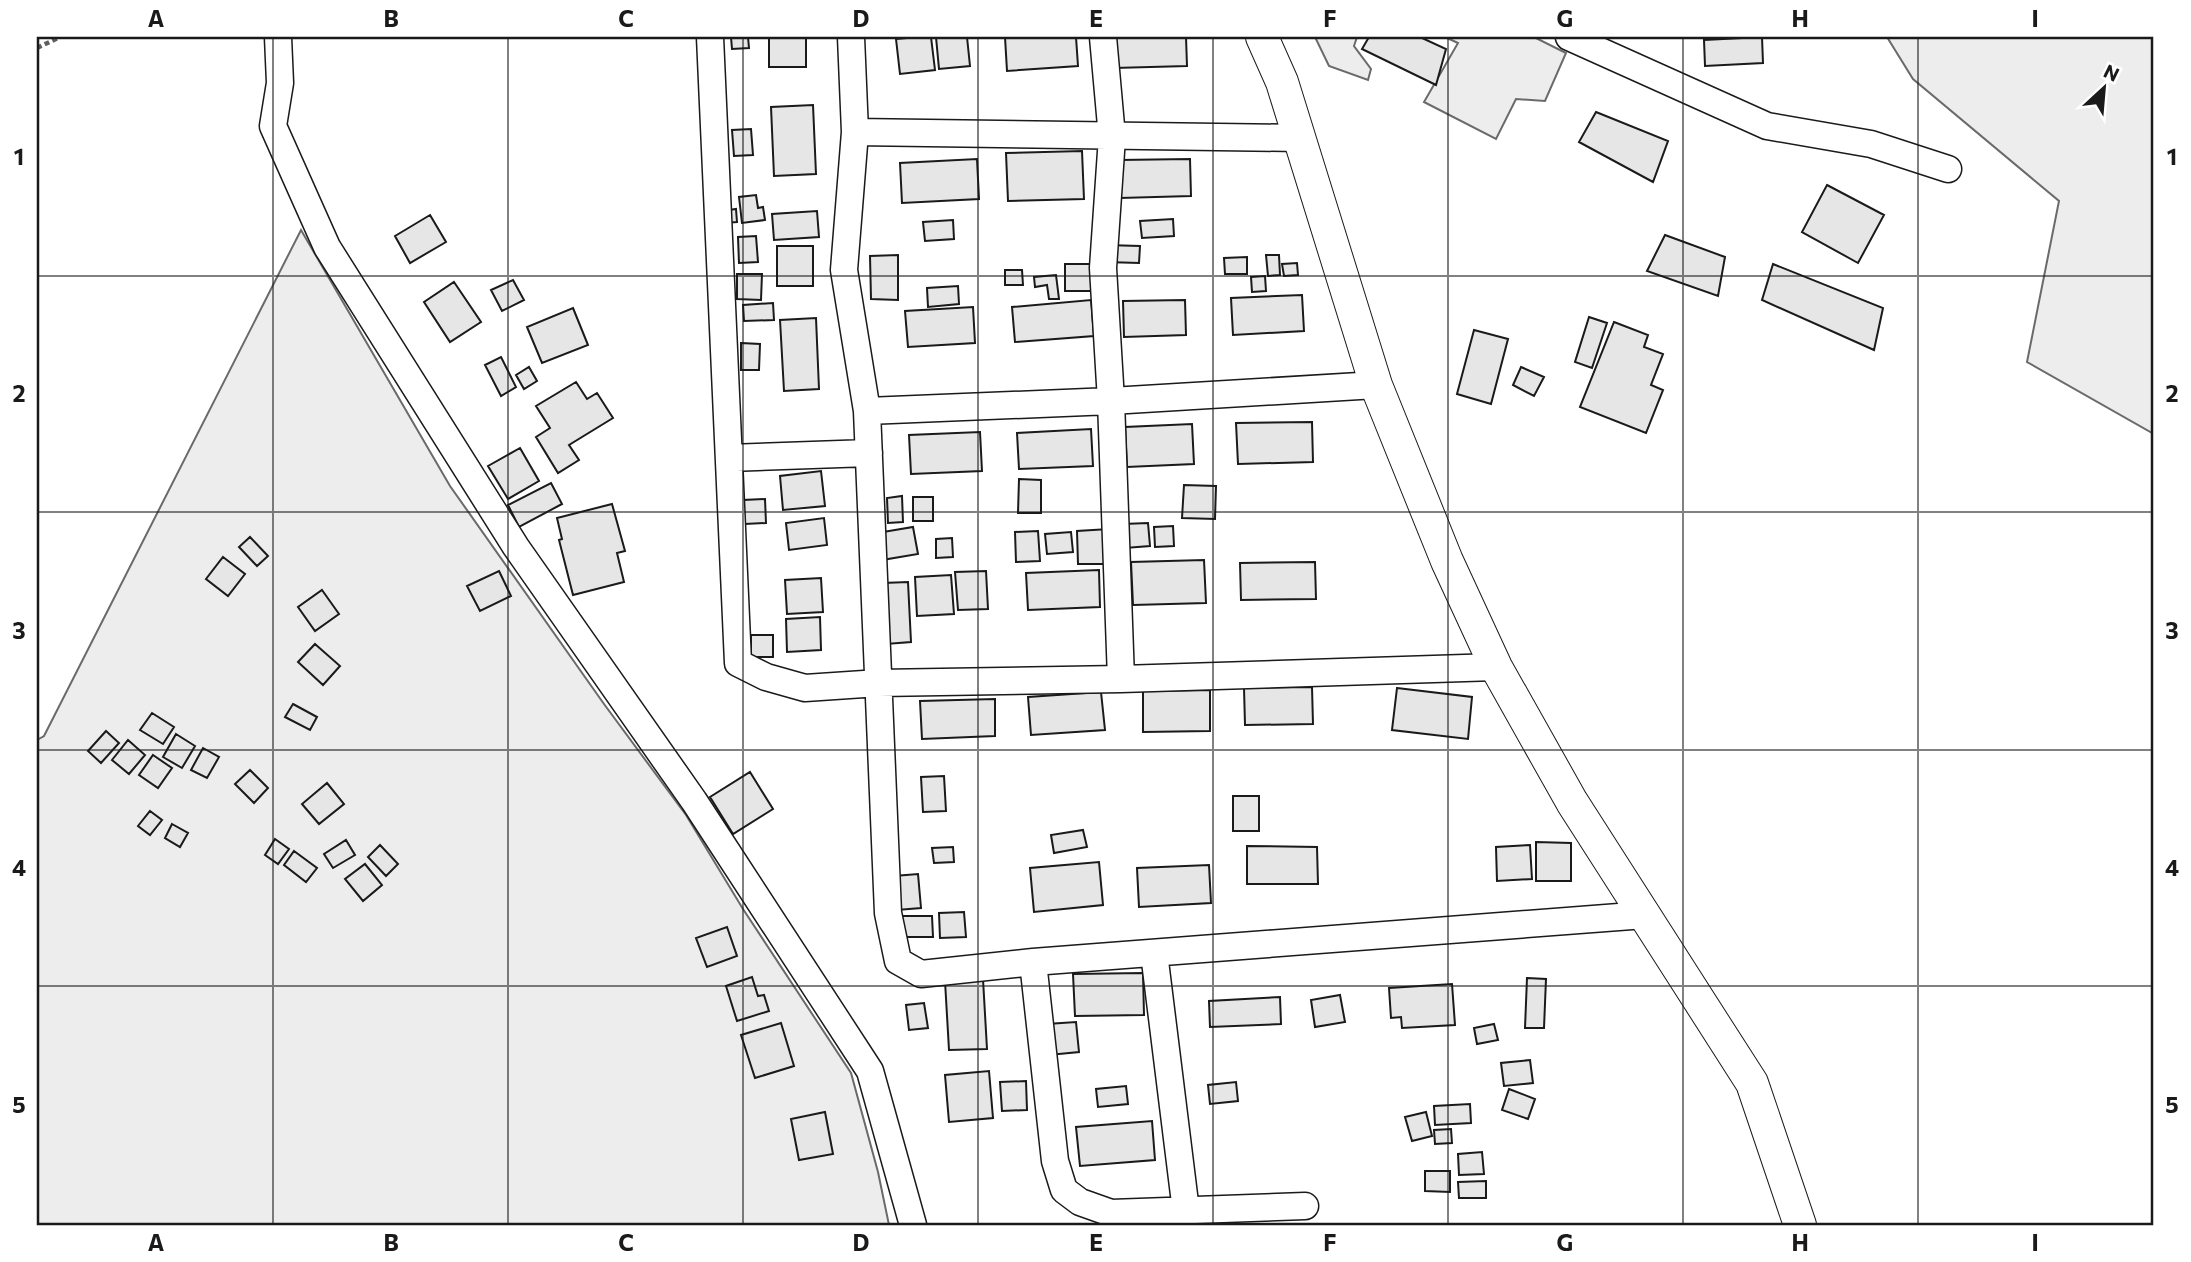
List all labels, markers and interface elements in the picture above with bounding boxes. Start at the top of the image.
text: A [148,4,165,32]
text: B [383,4,399,32]
text: C [618,4,634,32]
text: D [853,4,870,32]
text: E [1089,4,1103,32]
text: F [1323,4,1337,32]
text: G [1557,4,1573,32]
text: H [1791,4,1809,32]
text: I [2031,4,2039,32]
north arrow [2068,52,2138,122]
text: N [2100,59,2123,86]
text: 1 [14,142,24,170]
text: 1 [2167,142,2177,170]
text: 2 [12,379,26,407]
text: 2 [2165,379,2179,407]
text: 3 [12,616,26,644]
text: 3 [2165,616,2179,644]
text: 4 [12,853,26,881]
text: 4 [2165,853,2179,881]
text: 5 [12,1090,26,1118]
text: 5 [2165,1090,2179,1118]
text: A [148,1228,165,1256]
text: B [383,1228,399,1256]
text: C [618,1228,634,1256]
text: D [853,1228,870,1256]
text: E [1089,1228,1103,1256]
text: F [1323,1228,1337,1256]
text: G [1557,1228,1573,1256]
text: H [1791,1228,1809,1256]
text: I [2031,1228,2039,1256]

